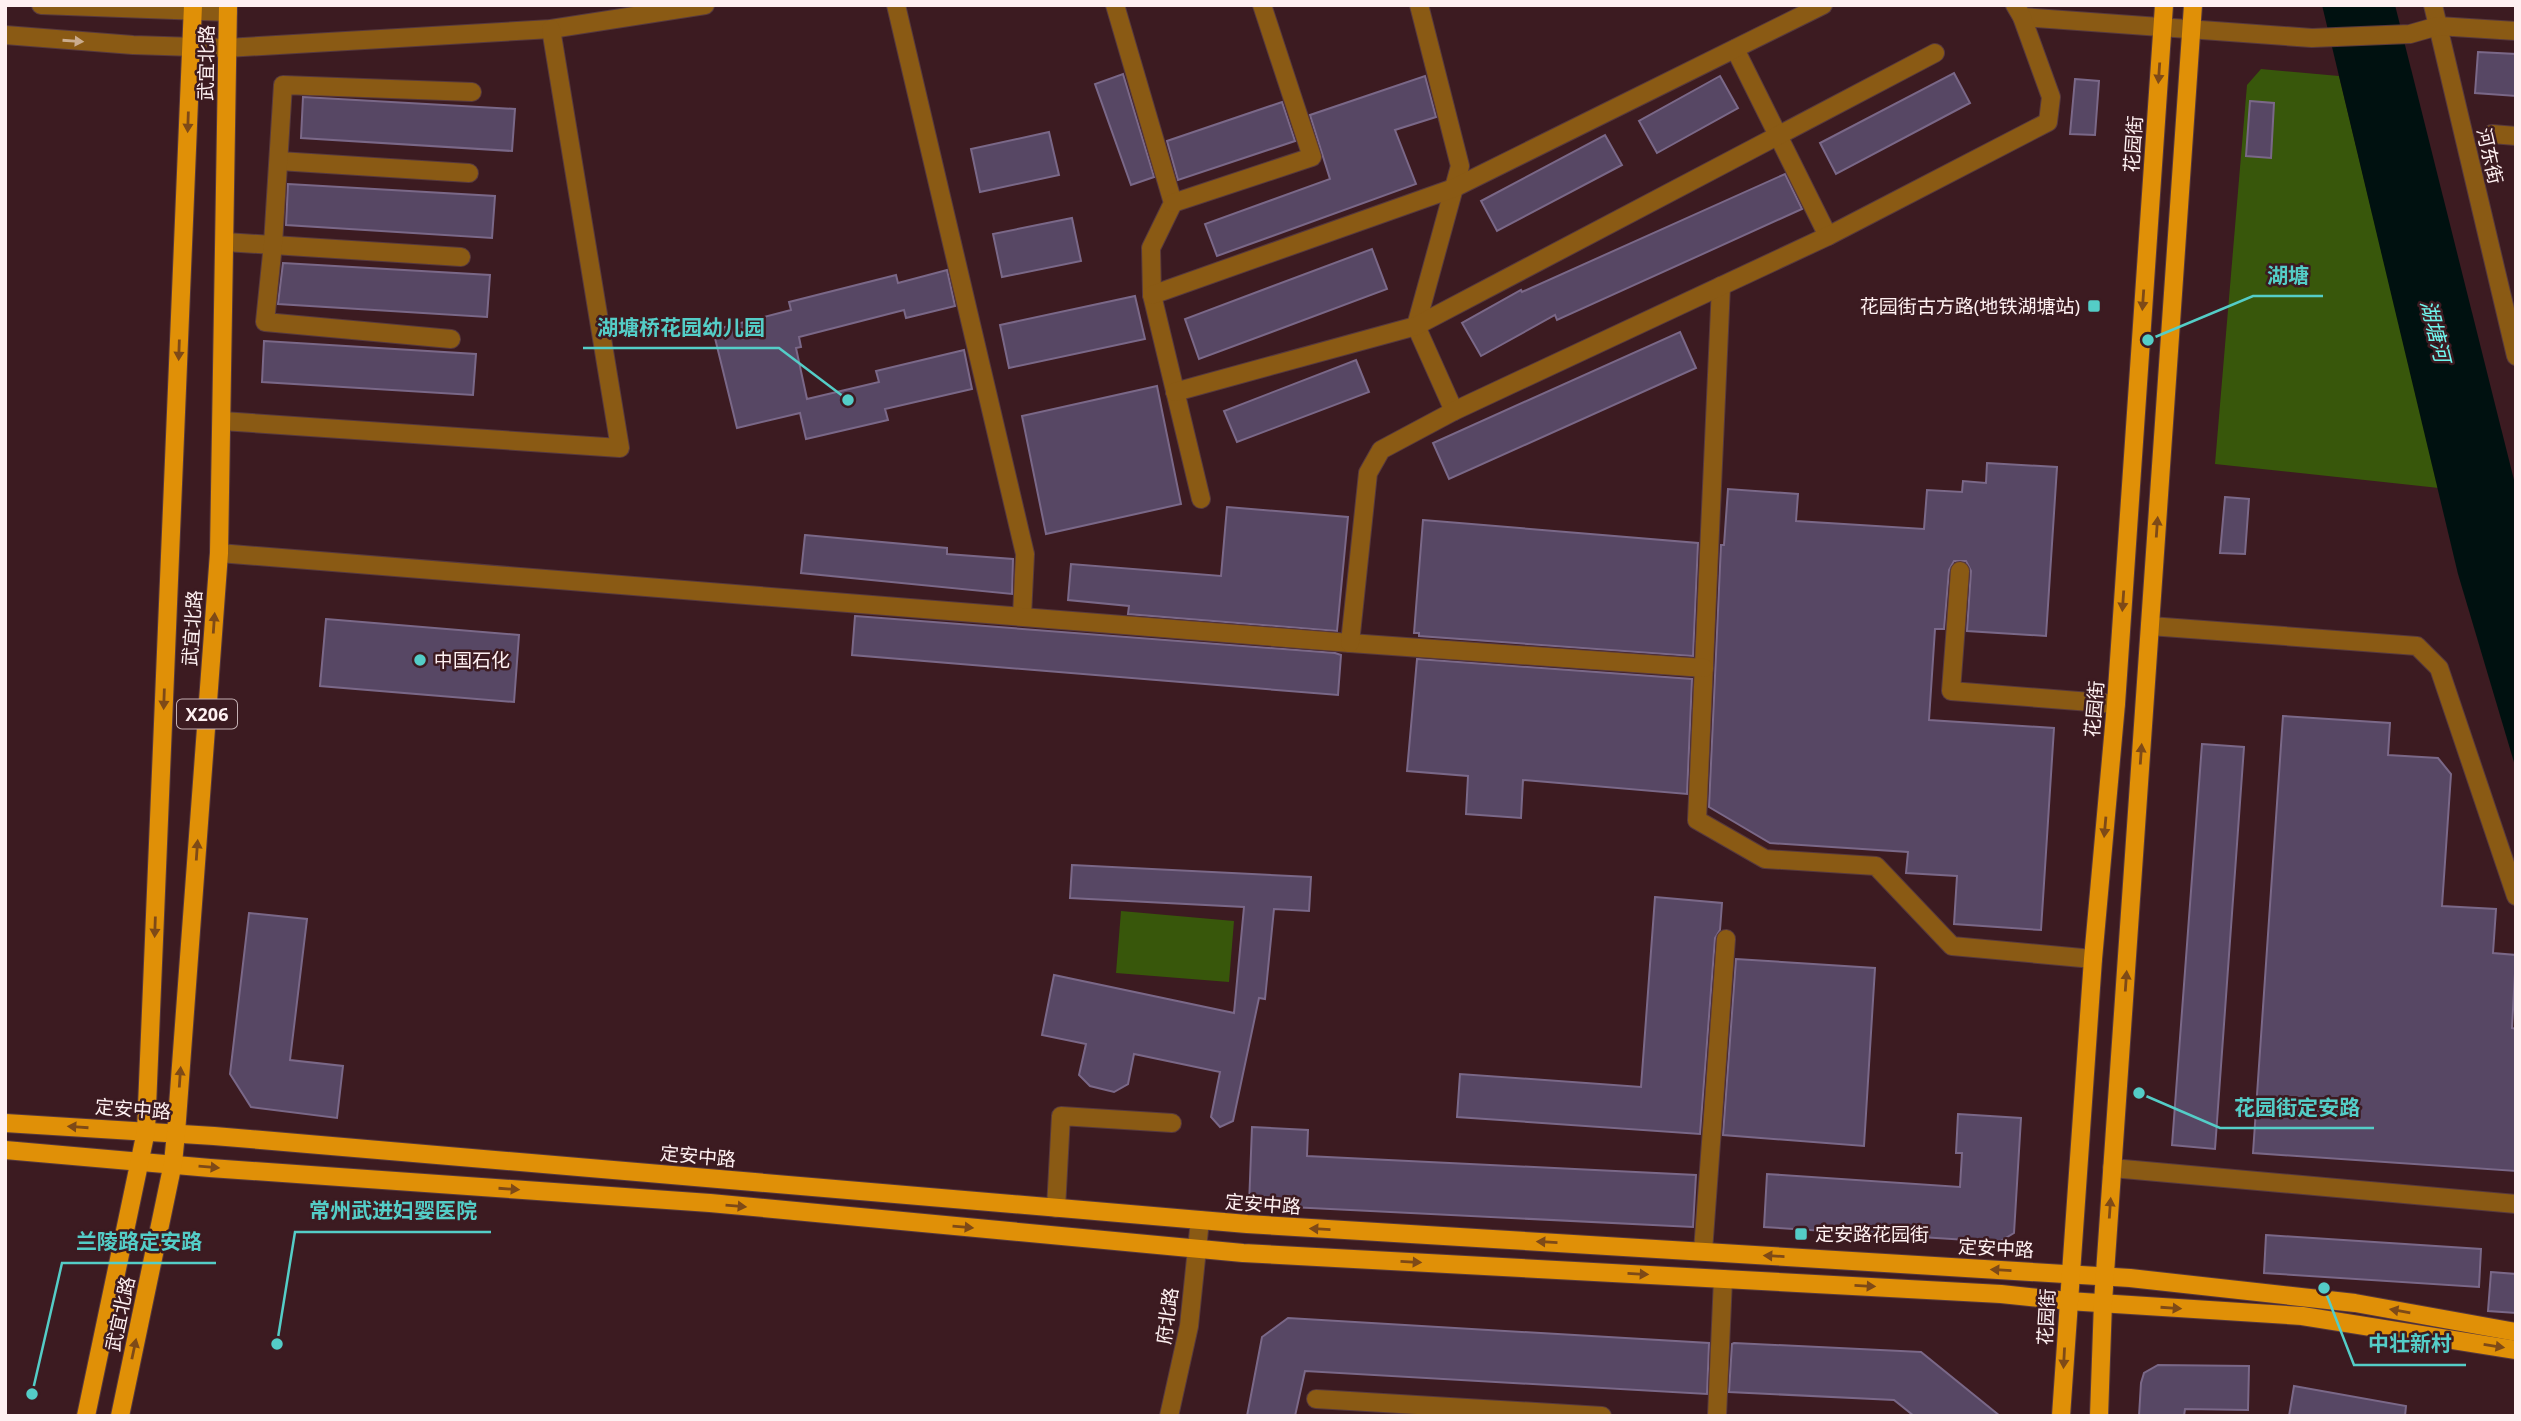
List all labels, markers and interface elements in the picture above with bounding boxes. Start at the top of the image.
street label: 武宜北路 [192,25,220,101]
one-way arrow [63,35,85,46]
one-way arrow [2153,63,2164,85]
one-way arrow [183,112,194,134]
street label: 花园街 [2118,115,2148,173]
street label: 河东街 [2471,125,2509,187]
callout: 湖塘 [2253,254,2323,296]
text: 湖塘 [2267,261,2309,289]
one-way arrow [2138,289,2149,311]
place label: 花园街古方路(地铁湖塘站) [1860,293,2080,319]
water label: 湖塘河 [2415,297,2458,369]
marker: 花园街古方路(地铁湖塘站) [2086,298,2102,314]
callout: 湖塘桥花园幼儿园 [583,306,779,348]
text: 湖塘桥花园幼儿园 [597,313,765,341]
one-way arrow [173,339,184,361]
one-way arrow [2152,516,2163,538]
street label: 武宜北路 [176,589,208,667]
one-way arrow [2117,590,2128,612]
one-way arrow [209,612,220,634]
place label: 中国石化 [434,647,510,673]
marker: 中国石化 [412,652,428,668]
street label: 花园街 [2079,679,2109,739]
one-way arrow [159,689,170,711]
road number: X206 [177,700,237,728]
one-way arrow [2136,743,2147,765]
one-way arrow [2099,817,2110,839]
one-way arrow [192,839,203,861]
one-way arrow [149,916,160,938]
one-way arrow [2120,970,2131,992]
one-way arrow [175,1066,186,1088]
callout: 花园街定安路 [2220,1086,2374,1128]
street label: 定安中路 [94,1093,172,1125]
text: 花园街定安路 [2234,1093,2360,1121]
one-way arrow [67,1121,89,1132]
street label: 定安中路 [659,1140,737,1172]
one-way arrow [198,1162,220,1173]
one-way arrow [498,1184,520,1195]
street label: 定安中路 [1224,1188,1302,1220]
callout: 常州武进妇婴医院 [295,1190,491,1232]
text: 常州武进妇婴医院 [309,1196,477,1224]
one-way arrow [2105,1197,2116,1219]
one-way arrow [725,1200,747,1211]
callout: 兰陵路定安路 [62,1221,216,1263]
place label: 定安路花园街 [1815,1221,1929,1247]
one-way arrow [952,1222,974,1233]
one-way arrow [1309,1223,1331,1234]
marker: 定安路花园街 [1793,1226,1809,1242]
text: 兰陵路定安路 [76,1227,202,1255]
street label: 定安中路 [1957,1233,2035,1263]
one-way arrow [1536,1236,1558,1247]
one-way arrow [1763,1250,1785,1261]
one-way arrow [1400,1256,1422,1267]
one-way arrow [1990,1264,2012,1275]
one-way arrow [1627,1269,1649,1280]
street label: 武宜北路 [99,1274,141,1354]
one-way arrow [1854,1281,1876,1292]
street label: 府北路 [1150,1286,1184,1346]
street label: 花园街 [2032,1288,2060,1346]
one-way arrow [2160,1303,2182,1314]
one-way arrow [2389,1306,2411,1317]
callout: 中壮新村 [2354,1323,2466,1365]
text: 中壮新村 [2368,1329,2452,1357]
one-way arrow [129,1338,140,1360]
one-way arrow [2483,1341,2505,1352]
one-way arrow [2059,1348,2070,1370]

